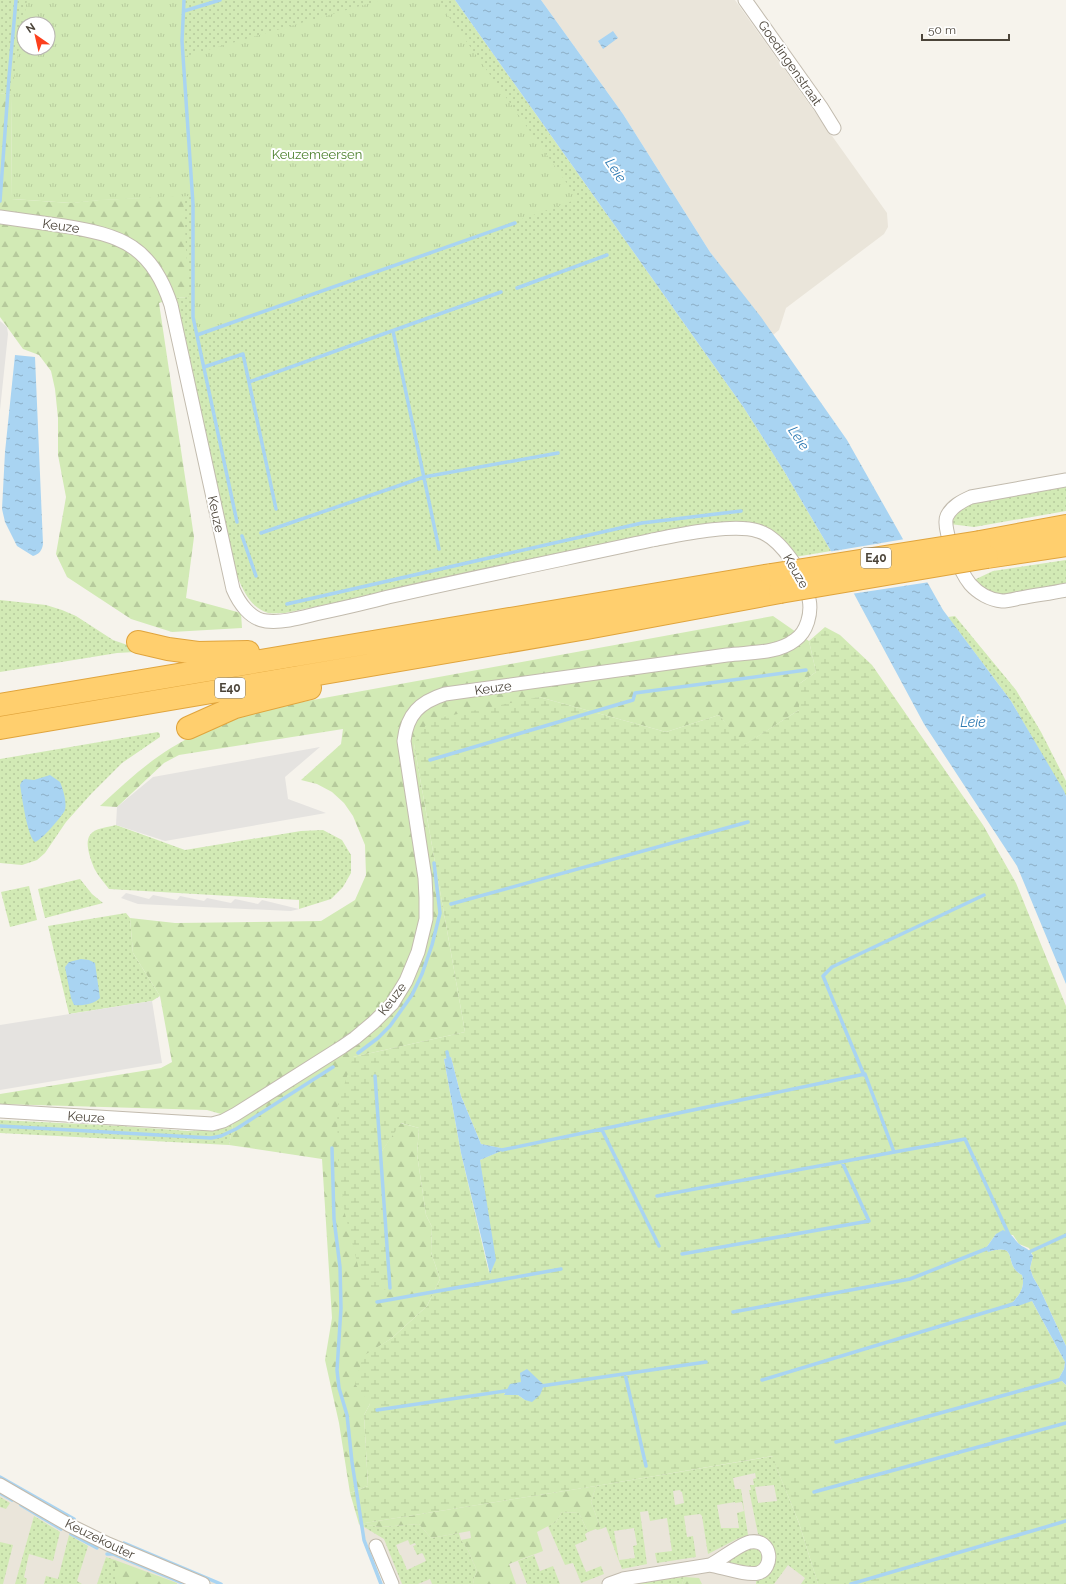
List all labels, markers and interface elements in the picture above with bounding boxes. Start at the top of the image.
north arrow [16,16,56,56]
scale bar [922,16,1009,42]
street label: Goedingenstraat [755,18,825,109]
text: N [24,20,38,36]
text: 50 m [928,23,956,37]
park label: Keuzemeersen [272,147,362,162]
water label: Leie [602,155,630,185]
street label: Keuze [42,216,81,236]
water label: Leie [785,423,813,453]
street label: Keuze [205,494,227,534]
road number: E40 [861,548,891,568]
street label: Keuze [780,551,812,591]
road number: E40 [215,678,245,698]
street label: Keuze [474,678,513,698]
water label: Leie [960,714,986,730]
street label: Keuze [375,979,409,1018]
street label: Keuze [67,1108,105,1126]
street label: Keuzekouter [63,1516,138,1563]

